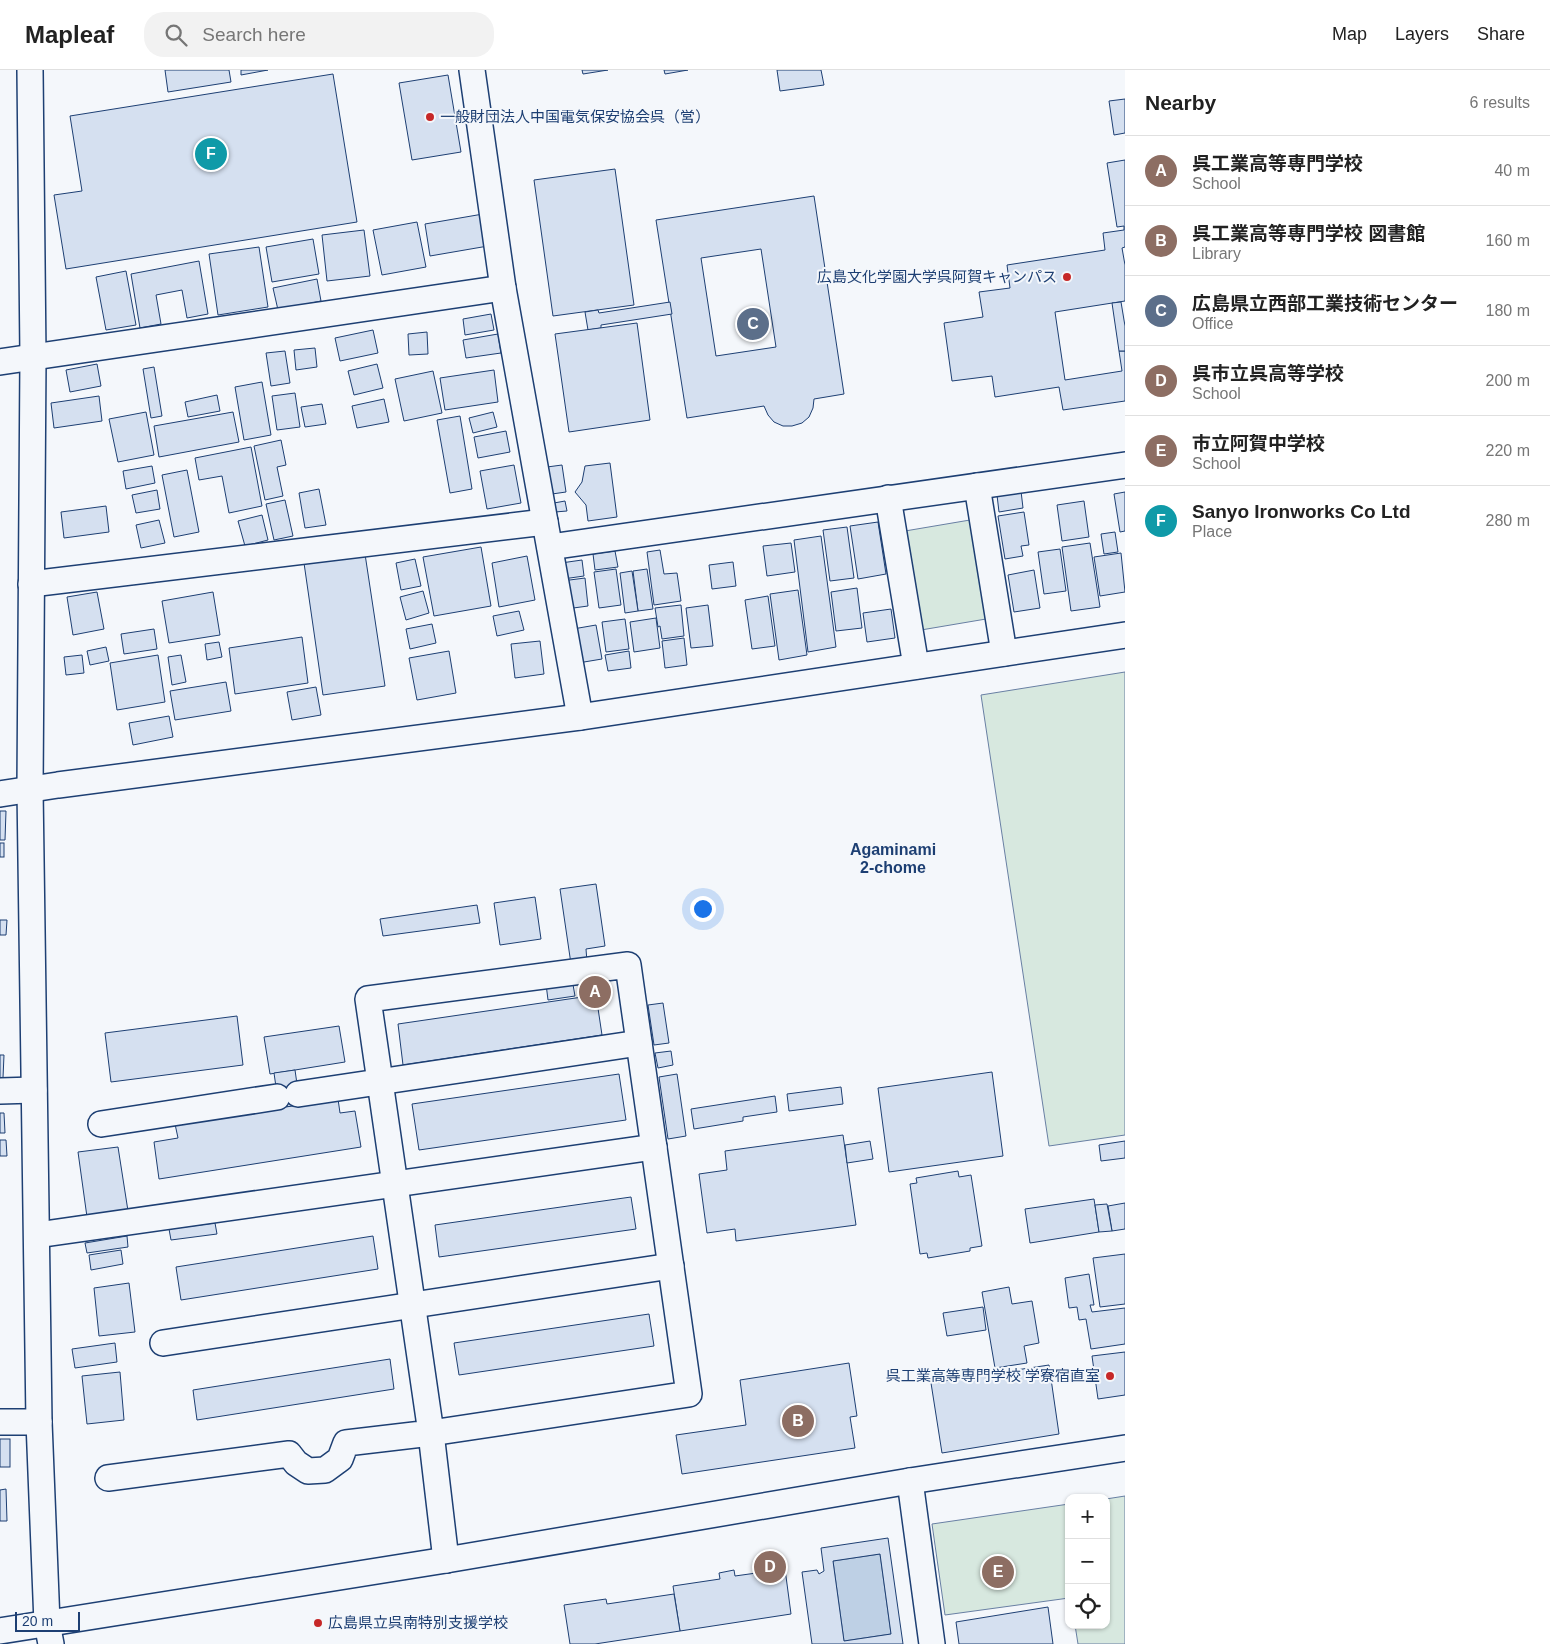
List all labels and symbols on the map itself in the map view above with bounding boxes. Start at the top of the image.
place label: 一般財団法人中国電気保安協会呉（営） [440,108,710,125]
marker: 一般財団法人中国電気保安協会呉（営） [424,111,436,123]
pin: F [195,135,227,173]
place label: 広島文化学園大学呉阿賀キャンパス [817,268,1057,285]
marker: 広島文化学園大学呉阿賀キャンパス [1061,271,1073,283]
pin: C [737,305,769,343]
district label: Agaminami 2-chome [850,841,936,876]
your location [690,896,716,922]
pin: A [579,973,611,1011]
place label: 呉工業高等専門学校 学寮宿直室 [886,1367,1100,1384]
marker: 呉工業高等専門学校 学寮宿直室 [1104,1370,1116,1382]
pin: B [782,1402,814,1440]
pin: D [754,1548,786,1586]
pin: E [982,1553,1014,1591]
scale bar [15,1609,80,1632]
place label: 広島県立呉南特別支援学校 [328,1614,508,1631]
marker: 広島県立呉南特別支援学校 [312,1617,324,1629]

